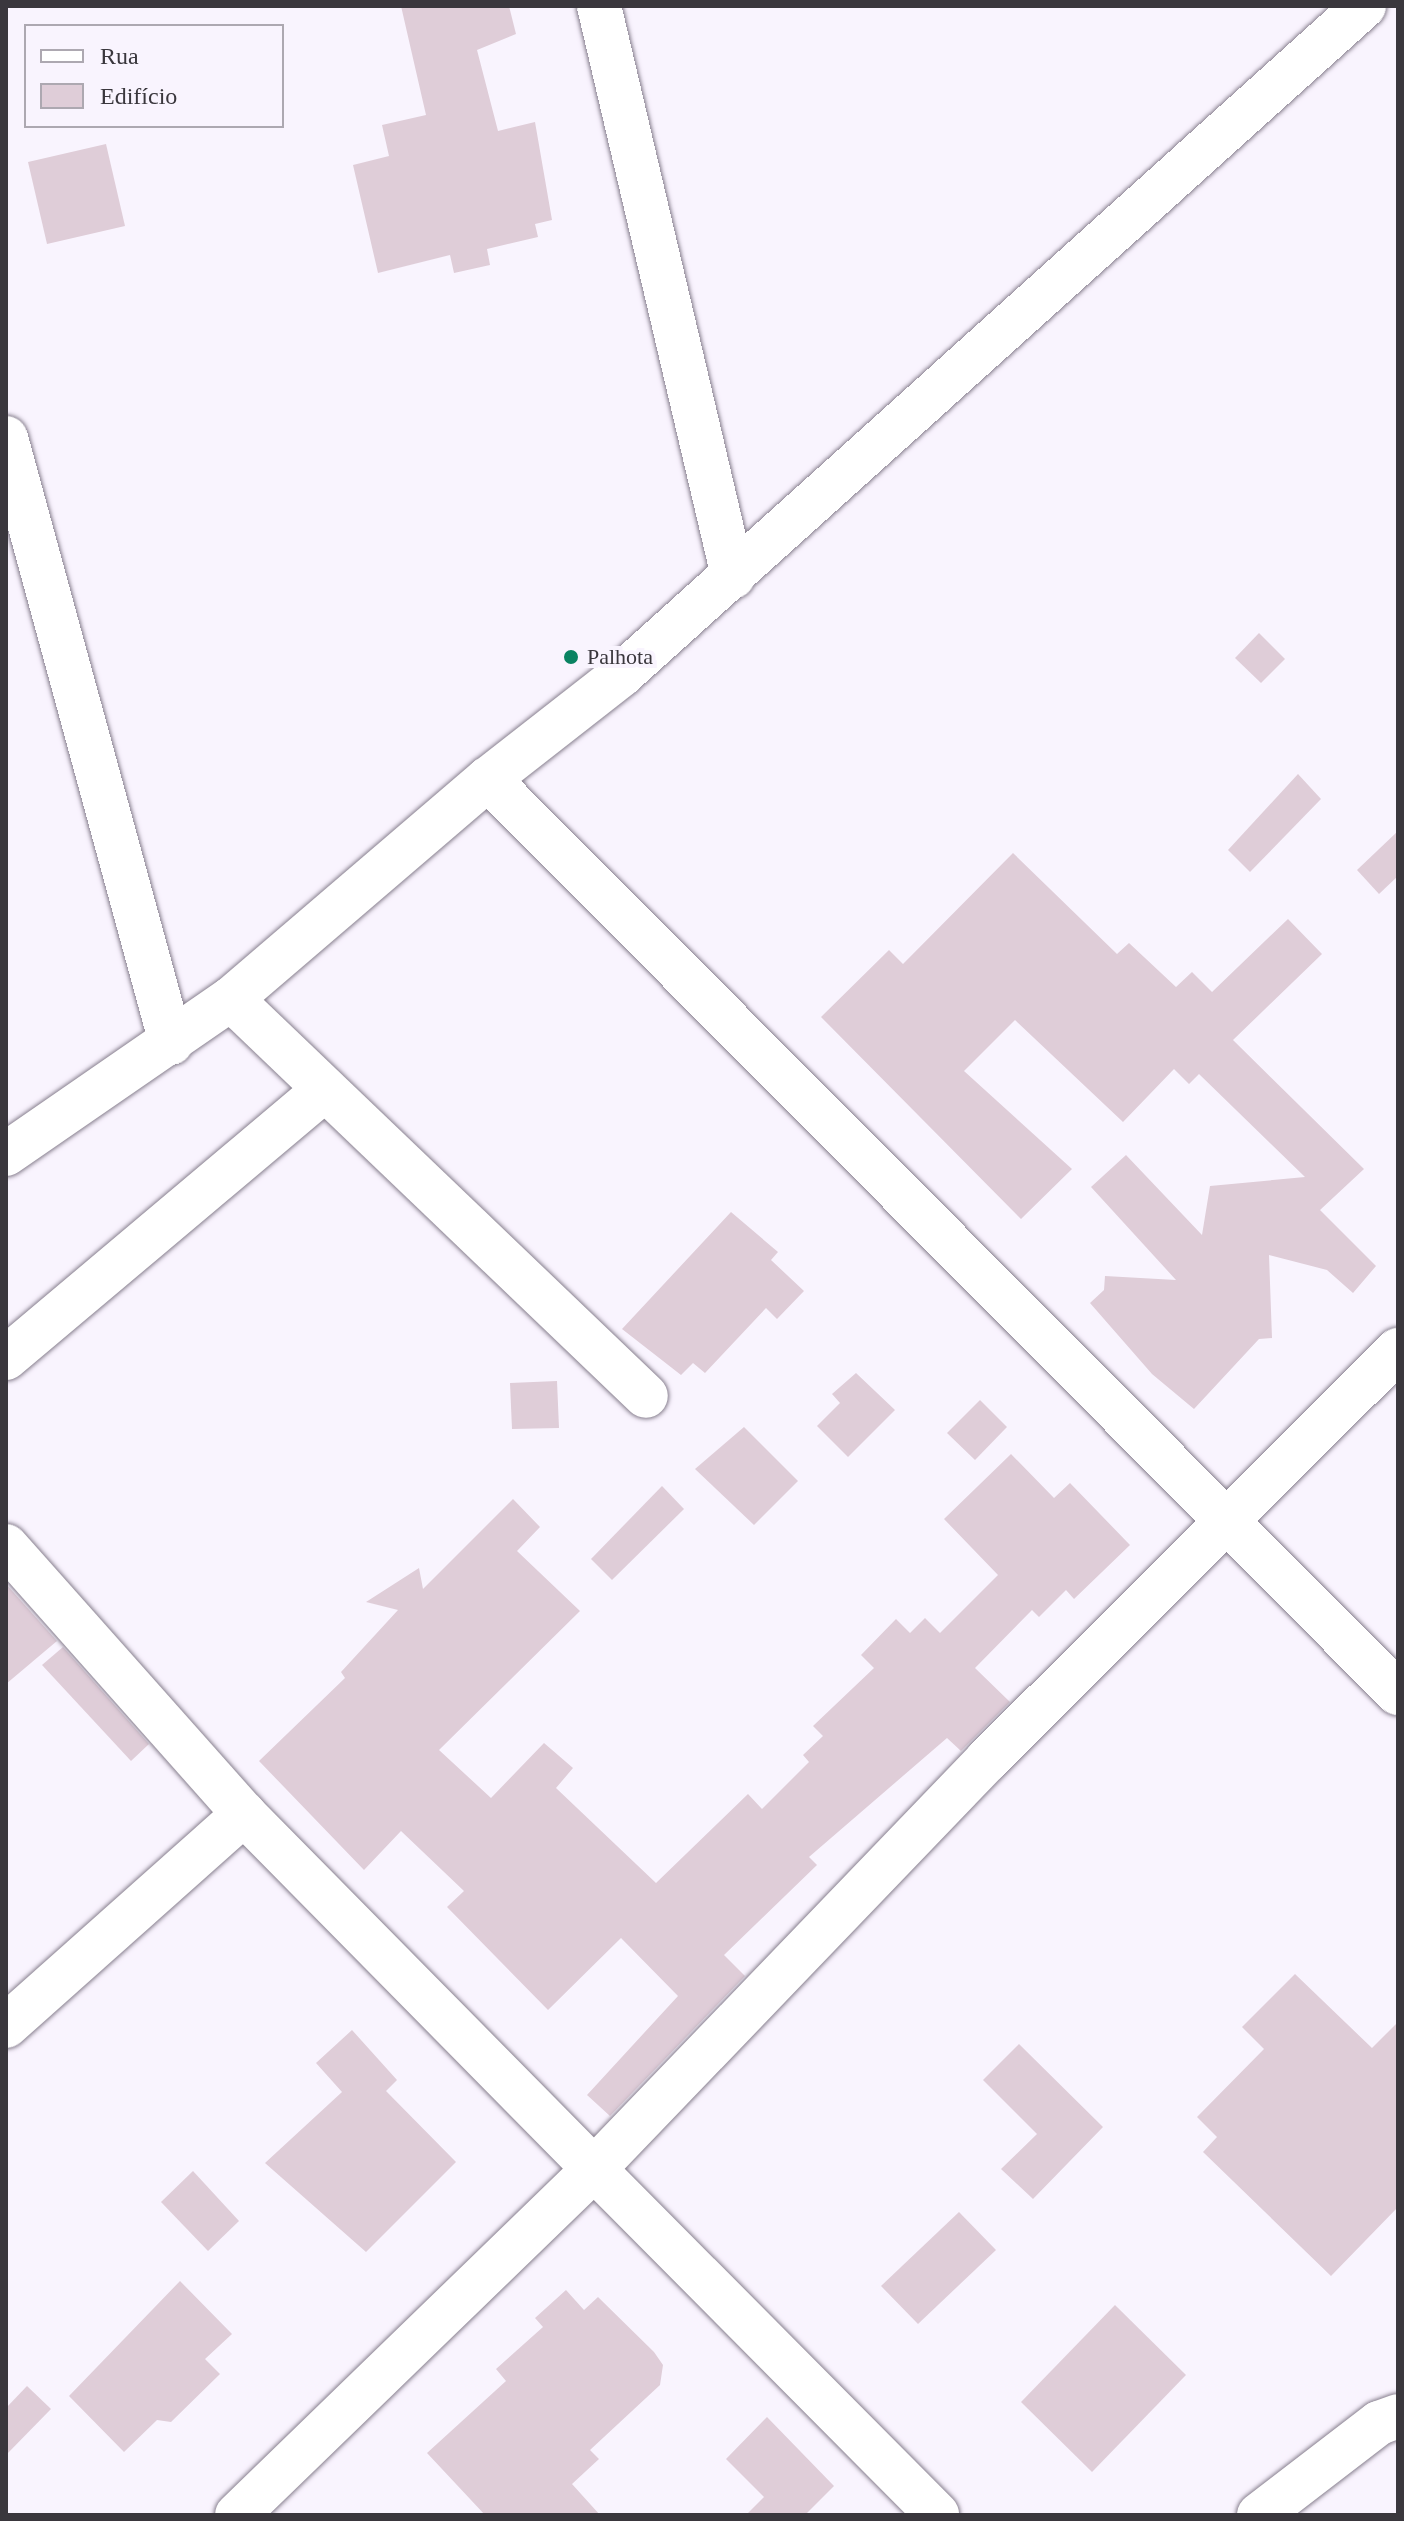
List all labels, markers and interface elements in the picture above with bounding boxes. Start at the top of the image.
legend [24,24,284,128]
text: Rua [100,43,139,69]
text: Edifício [100,83,177,109]
place label: Palhota [587,644,653,670]
marker: Palhota [562,648,580,666]

